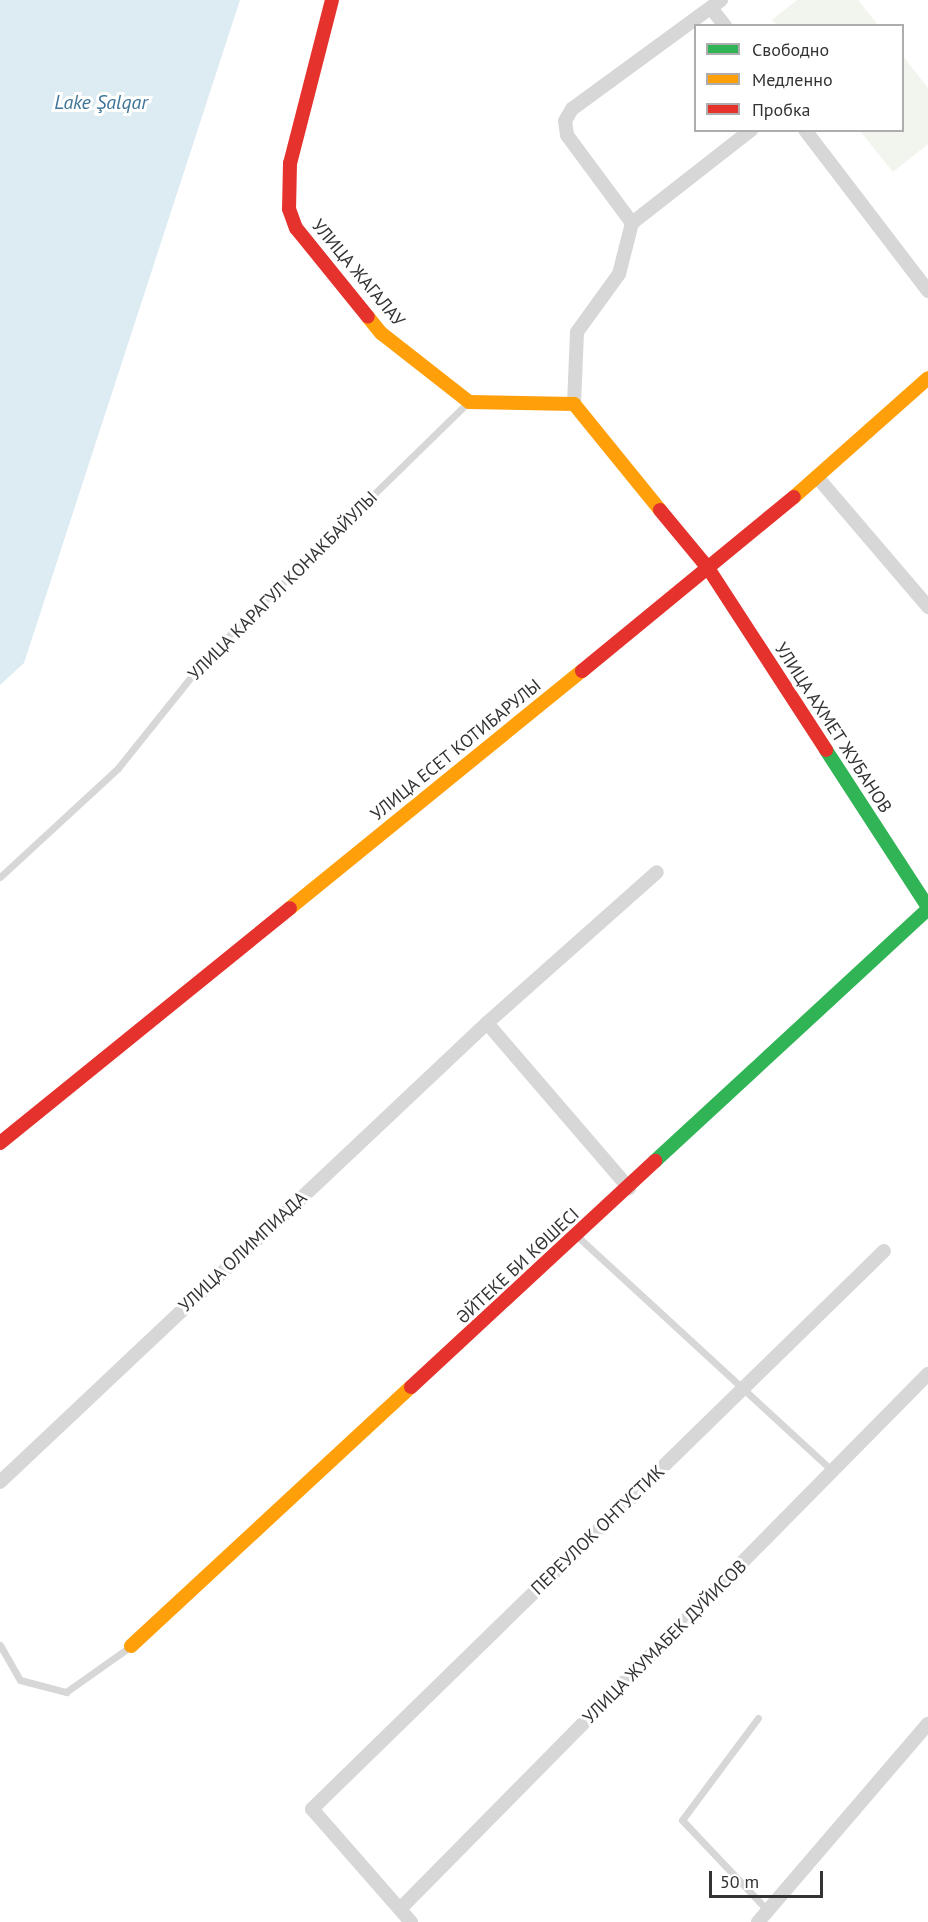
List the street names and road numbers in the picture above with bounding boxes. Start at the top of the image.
street label: УЛИЦА ЖАГАЛАУ [307,215,409,331]
street label: УЛИЦА КАРАГУЛ КОНАКБАЙУЛЫ [184,487,382,685]
street label: УЛИЦА АХМЕТ ЖУБАНОВ [769,638,897,818]
street label: УЛИЦА ЕСЕТ КОТИБАРУЛЫ [366,674,546,826]
street label: УЛИЦА ОЛИМПИАДА [174,1187,312,1317]
street label: ӘЙТЕКЕ БИ КӨШЕСІ [452,1204,584,1328]
street label: ПЕРЕУЛОК ОНТУСТИК [527,1461,669,1599]
street label: УЛИЦА ЖУМАБЕК ДУЙИСОВ [578,1555,752,1729]

